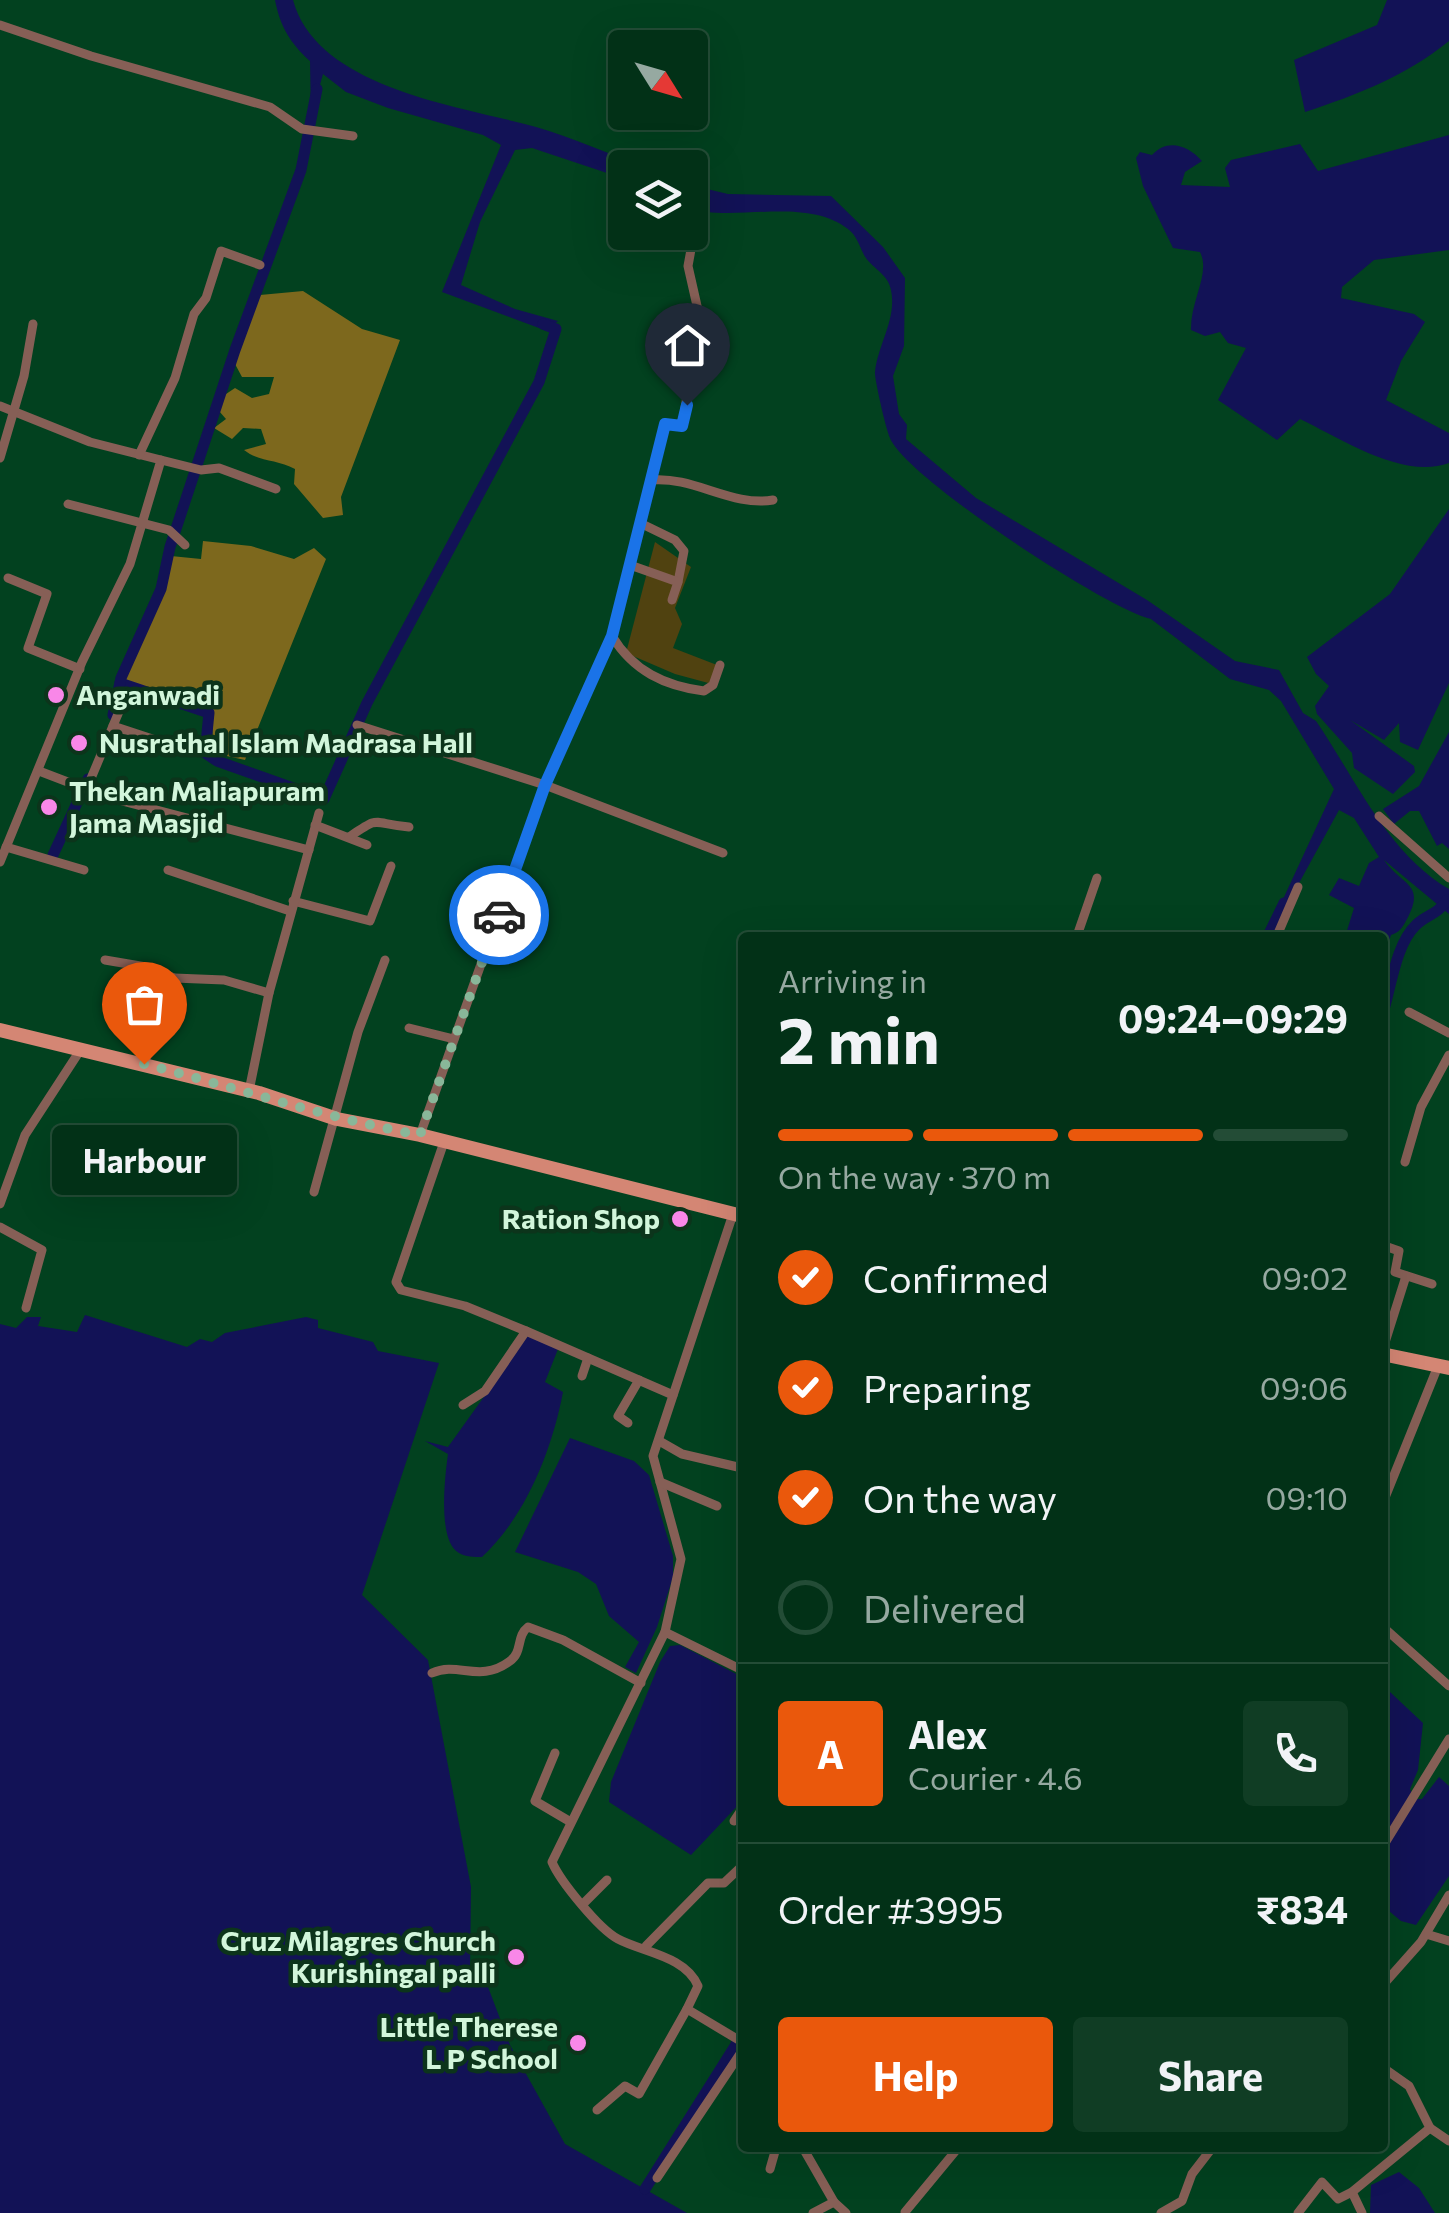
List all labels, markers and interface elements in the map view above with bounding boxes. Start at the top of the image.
north arrow [608,30,708,130]
map controls [608,30,708,250]
button: layers [608,150,708,250]
pin [645,303,730,406]
icon: home [660,318,715,373]
place label: Anganwadi [76,677,220,711]
marker: Anganwadi [45,684,67,706]
place label: Nusrathal Islam Madrasa Hall [99,725,473,759]
marker: Nusrathal Islam Madrasa Hall [68,732,90,754]
place label: Thekan Maliapuram Jama Masjid [69,773,325,839]
marker: Thekan Maliapuram Jama Masjid [38,796,60,818]
courier [449,865,549,965]
icon: car [472,888,527,943]
text: Arriving in [778,960,927,1000]
pin [102,962,187,1065]
icon: bag [117,977,172,1032]
text: 09:24–09:29 [1118,994,1348,1041]
text: 2 min [778,998,940,1077]
callout: Harbour [52,1124,236,1194]
text: Harbour [83,1140,206,1180]
text: On the way · 370 m [778,1156,1051,1196]
place label: Ration Shop [502,1201,660,1235]
marker: Ration Shop [669,1208,691,1230]
icon: check [778,1250,833,1305]
text: Confirmed [863,1254,1049,1301]
text: 09:02 [1262,1257,1348,1297]
icon: check [778,1360,833,1415]
text: Preparing [863,1364,1031,1411]
text: 09:06 [1260,1367,1348,1407]
icon: check [778,1470,833,1525]
text: On the way [863,1474,1057,1521]
text: 09:10 [1266,1477,1348,1517]
text: Delivered [863,1584,1026,1631]
button: phone [1243,1701,1348,1806]
text: Alex [908,1710,987,1757]
text: A [817,1730,844,1777]
text: Courier · 4.6 [908,1757,1083,1797]
text: Order #3995 [778,1885,1004,1932]
text: ₹834 [1256,1885,1348,1932]
place label: Cruz Milagres Church Kurishingal palli [220,1923,496,1989]
marker: Cruz Milagres Church Kurishingal palli [505,1946,527,1968]
place label: Little Therese L P School [380,2009,558,2075]
button: Help [778,2017,1053,2132]
button: Share [1073,2017,1348,2132]
marker: Little Therese L P School [567,2032,589,2054]

